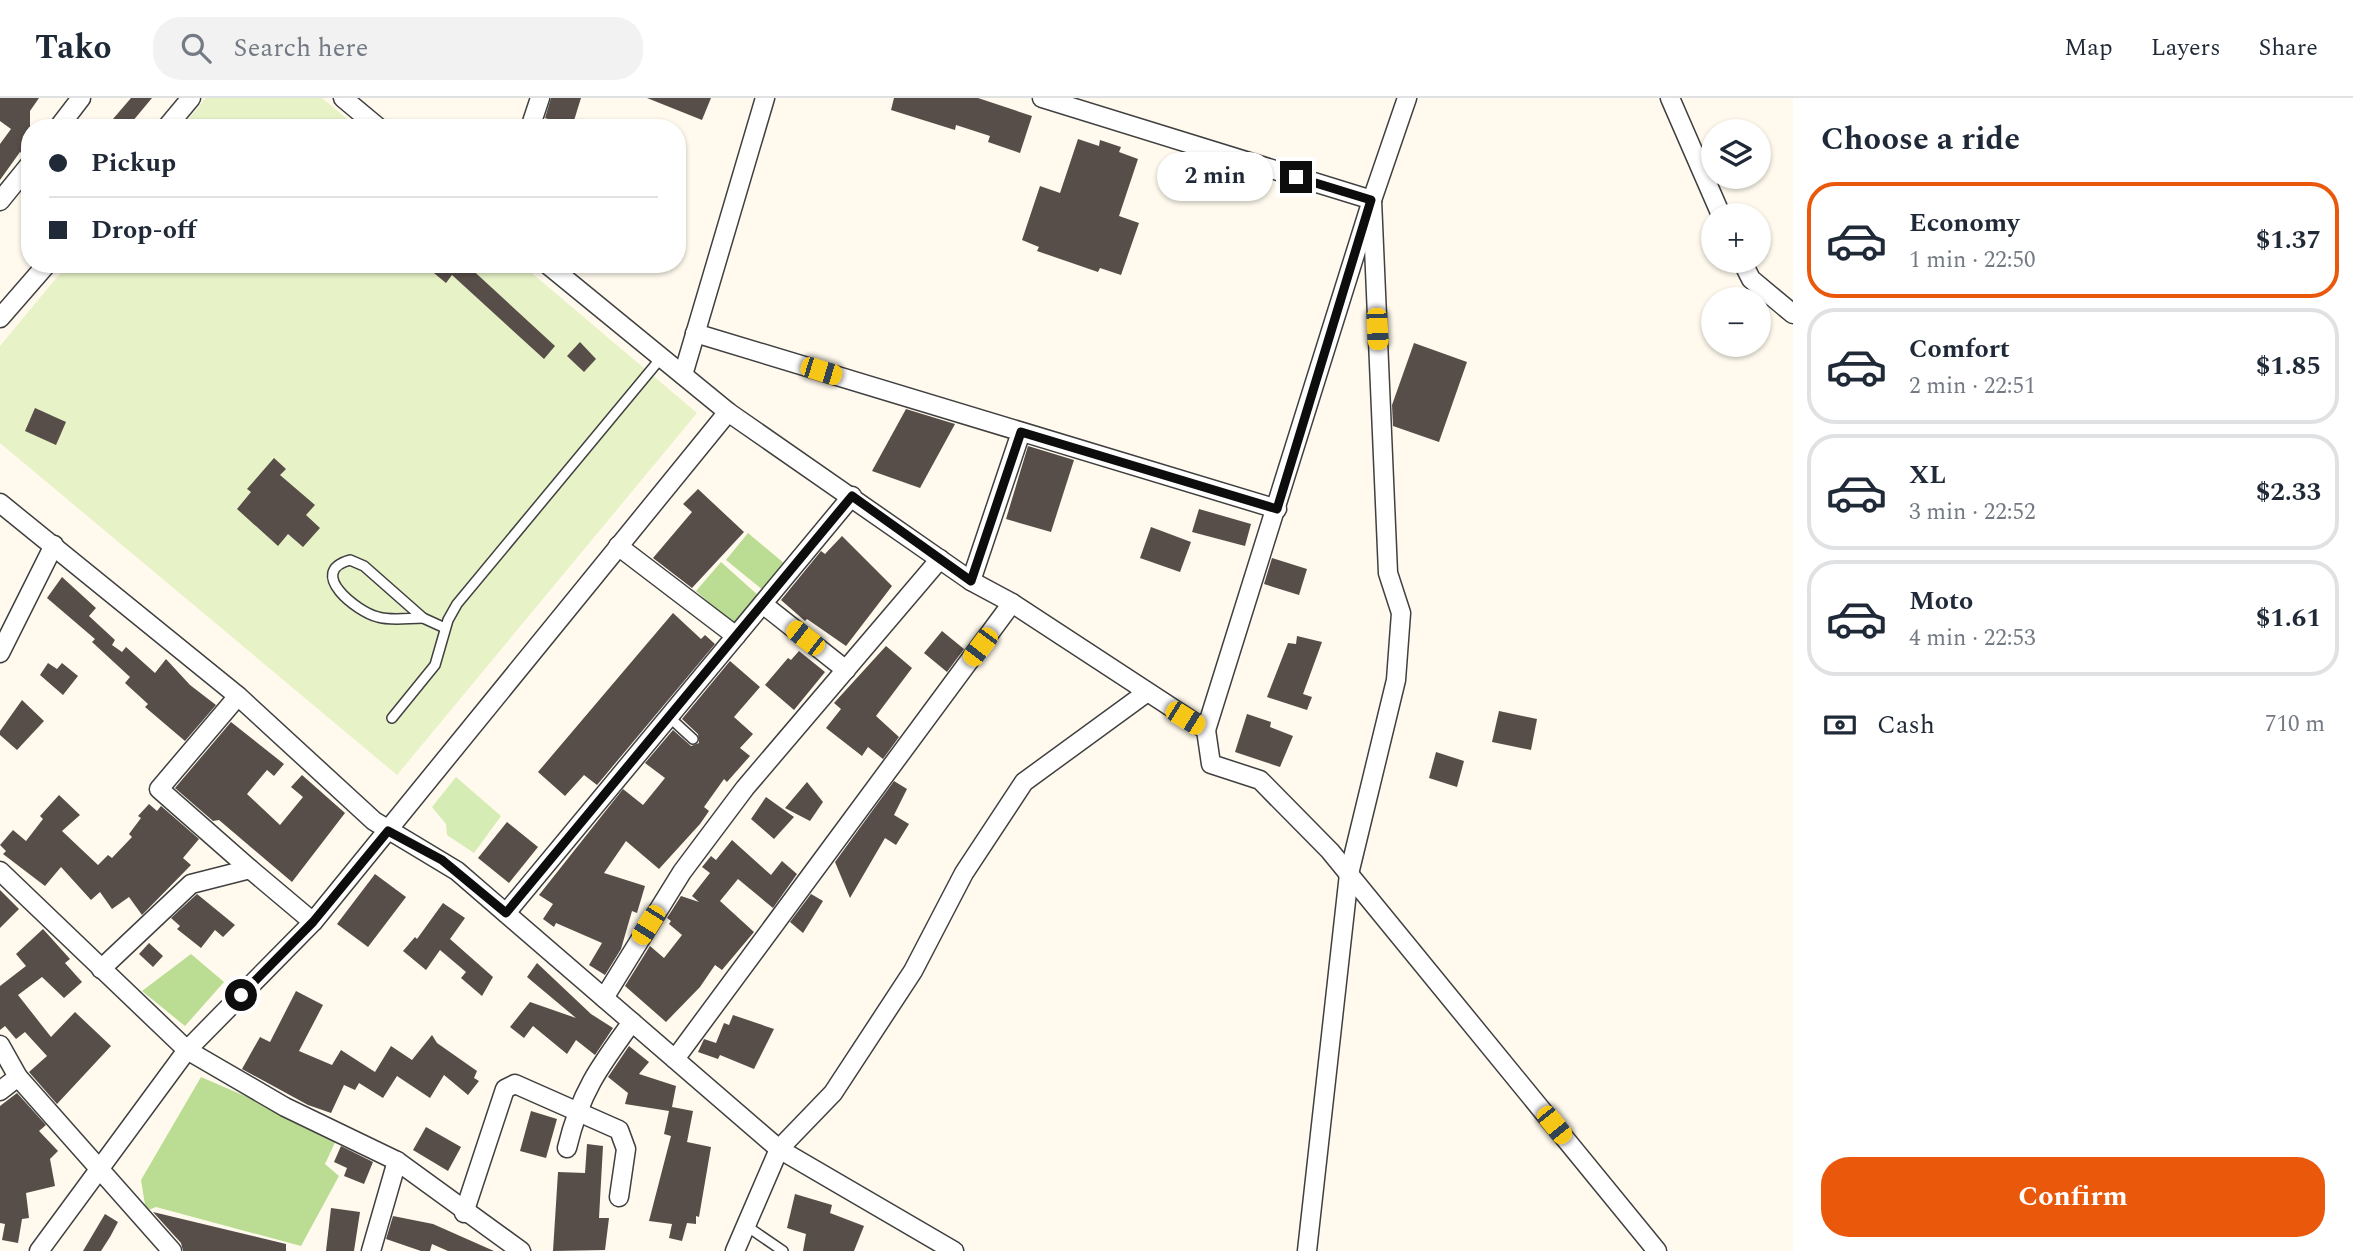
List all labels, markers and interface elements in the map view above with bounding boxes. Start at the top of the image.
search box [153,17,643,80]
text: Tako [35,23,111,73]
text: Search here [233,28,368,68]
icon: search [177,29,215,67]
text: Map [2064,30,2113,66]
text: Layers [2151,30,2221,66]
text: Share [2259,30,2318,66]
text: Choose a ride [1821,115,2020,164]
map controls [1701,119,1771,357]
button: layers [1701,119,1771,189]
text: Pickup [91,143,176,183]
callout: 2 min [1156,153,1272,202]
text: 2 min [1184,159,1246,194]
route end [1280,161,1312,193]
button: + [1701,203,1771,273]
text: Economy [1909,203,2019,243]
icon: car [1825,209,1888,272]
text: Drop-off [91,210,196,250]
text: $1.37 [2256,220,2321,260]
text: 1 min · 22:50 [1909,243,2036,278]
button: − [1701,287,1771,357]
car [1366,307,1389,351]
text: Comfort [1909,329,2010,369]
icon: car [1825,335,1888,398]
text: $1.85 [2256,346,2321,386]
car [798,355,845,387]
text: 2 min · 22:51 [1909,369,2036,404]
text: XL [1909,455,1946,495]
icon: car [1825,461,1888,524]
text: $2.33 [2256,472,2321,512]
text: 3 min · 22:52 [1909,495,2036,530]
text: Moto [1909,581,1973,621]
icon: car [1825,587,1888,650]
text: $1.61 [2256,598,2321,638]
car [782,617,829,659]
text: 4 min · 22:53 [1909,621,2036,656]
car [959,624,1002,670]
car [1162,698,1209,738]
text: Cash [1877,705,1935,745]
icon: cash [1821,706,1859,744]
text: 710 m [2265,707,2325,742]
car [628,902,669,948]
route start [225,979,257,1011]
car [1533,1102,1576,1148]
button: Confirm [1821,1157,2325,1237]

